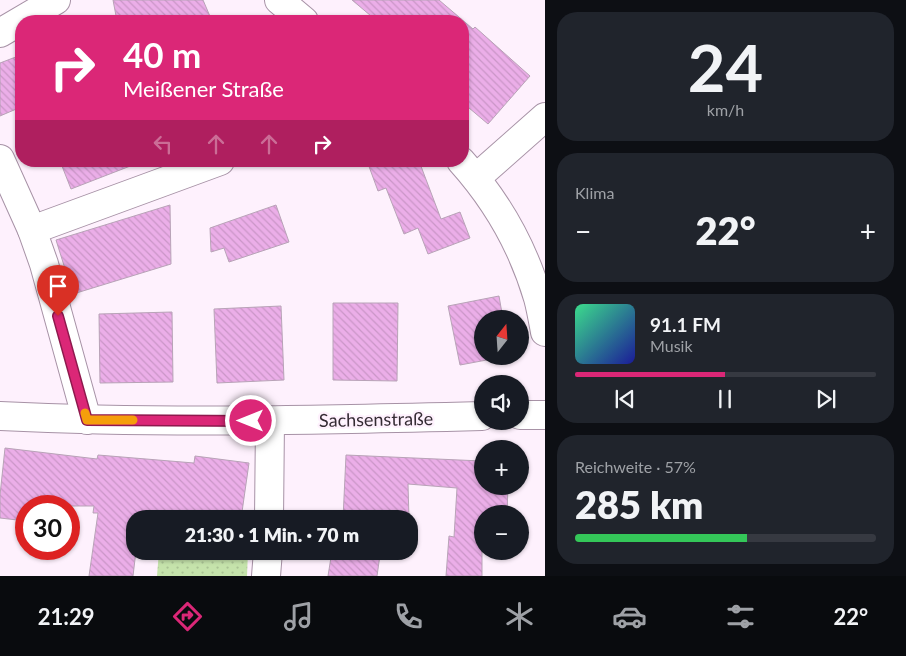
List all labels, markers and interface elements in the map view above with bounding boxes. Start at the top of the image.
text: 24 [688,28,763,106]
text: 40 m [123,33,201,75]
icon: right [40,35,105,100]
text: Meißener Straße [123,75,284,102]
text: km/h [707,100,744,119]
icon: left [149,130,177,158]
icon: ahead [202,130,230,158]
icon: ahead [255,130,283,158]
icon: right [308,130,336,158]
text: Klima [575,183,614,202]
text: 22° [696,207,755,253]
text: − [575,214,591,248]
text: + [860,214,876,248]
pin [37,265,79,316]
icon: arrive [44,272,72,300]
north arrow [474,310,529,365]
map controls [474,310,529,560]
text: 91.1 FM [650,313,721,336]
text: Musik [650,336,693,355]
button: sound [474,375,529,430]
icon: previous [611,385,639,413]
icon: pause [711,385,739,413]
icon: next [812,385,840,413]
position arrow [224,394,276,446]
street label: Sachsenstraße [319,407,433,431]
button: + [474,440,529,495]
text: Reichweite · 57% [575,457,696,476]
text: 285 km [575,481,703,527]
speed limit sign: 30 [15,495,80,560]
button: − [474,505,529,560]
text: 21:30 · 1 Min. · 70 m [185,523,359,546]
icon: directions [170,599,205,634]
icon: music [281,599,316,634]
icon: phone [391,599,426,634]
icon: climate [502,599,537,634]
icon: car [612,599,647,634]
icon: filters [723,599,758,634]
text: 21:29 [38,603,95,630]
text: 22° [833,603,868,630]

